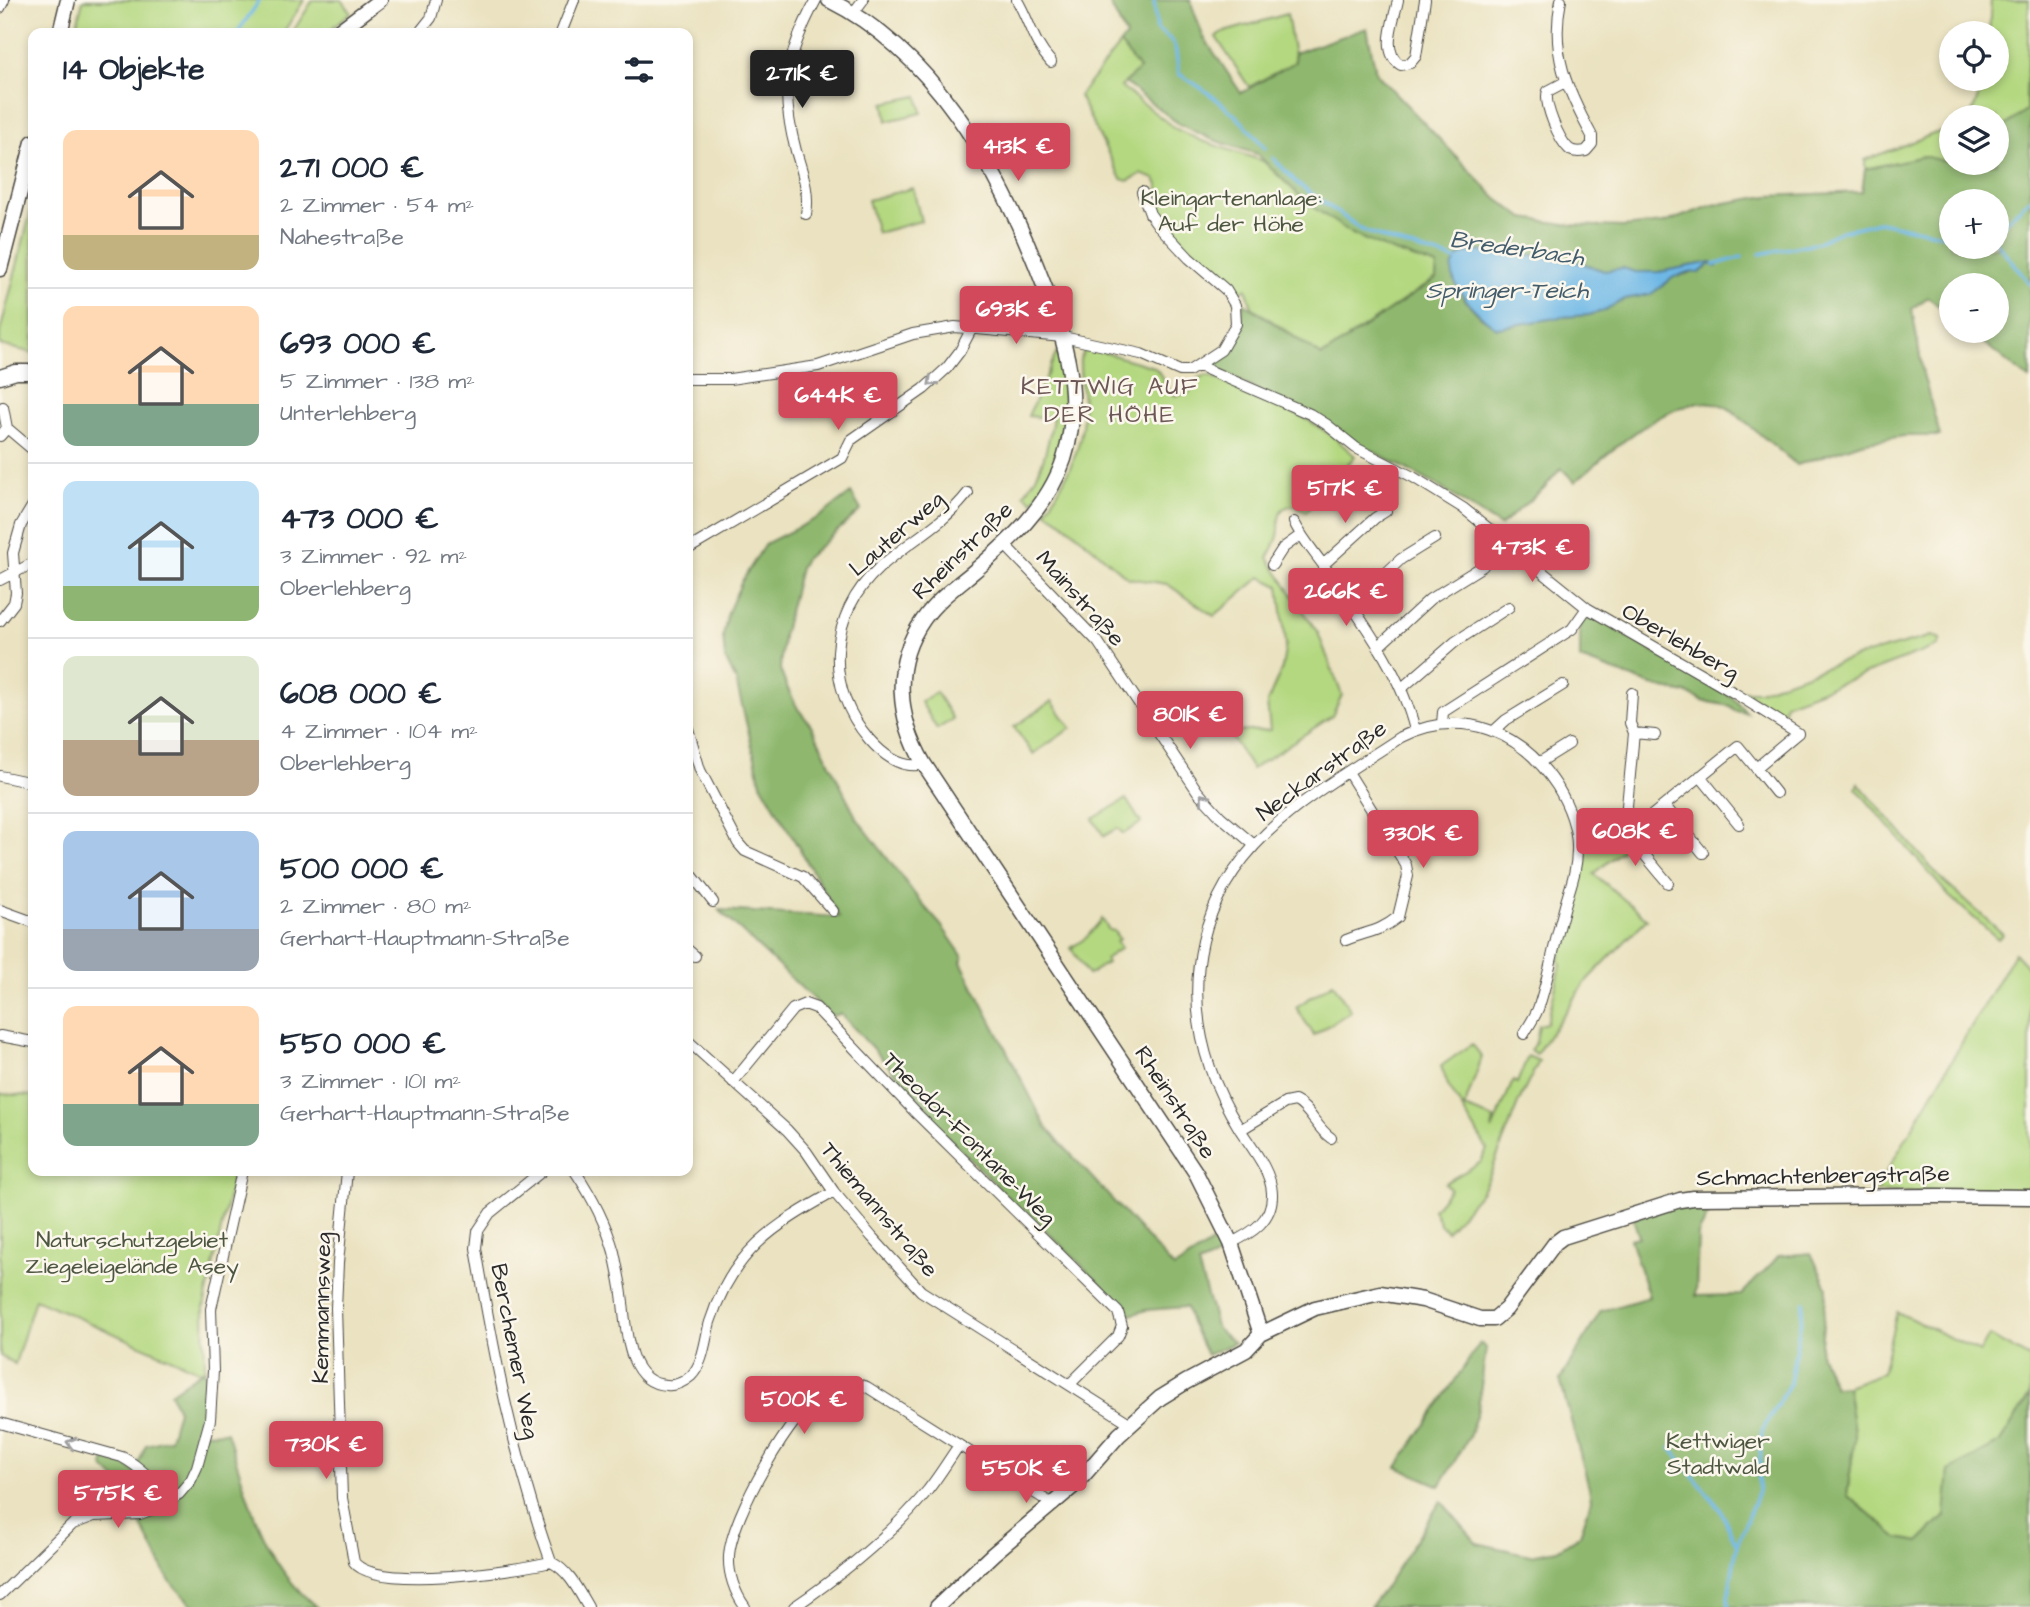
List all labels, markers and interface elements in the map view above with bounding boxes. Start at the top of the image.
map controls [1939,21,2009,343]
button: locate [1939,21,2009,91]
text: 14 Objekte [63,49,205,91]
pin: 271K € [745,50,859,110]
icon: filters [620,51,658,89]
text: 271K € [766,57,838,89]
button: layers [1939,105,2009,175]
pin: 413K € [961,124,1075,183]
text: 413K € [982,130,1054,162]
text: 271 000 € [280,147,424,189]
icon: home [119,158,203,242]
park label: Kleingartenanlage: Auf der Höhe [1140,182,1322,240]
text: 2 Zimmer · 54 m² [280,189,474,221]
button: + [1939,189,2009,259]
text: Nahestraße [280,221,404,253]
water label: Brederbach [1448,223,1587,275]
button: − [1939,273,2009,343]
water label: Springer-Teich [1426,274,1589,309]
pin: 693K € [959,286,1073,346]
text: 693K € [976,293,1056,325]
text: 693 000 € [280,323,436,365]
icon: home [119,334,203,418]
text: 5 Zimmer · 138 m² [280,365,475,397]
district label: KETTWIG AUF DER HÖHE [1021,370,1199,432]
pin: 644K € [781,372,895,432]
one-way arrow [927,374,940,387]
text: 644K € [794,379,882,411]
text: Unterlehberg [280,397,416,429]
pin: 517K € [1288,466,1402,525]
text: 517K € [1308,472,1382,504]
street label: Lauterweg [842,483,952,585]
street label: Rheinstraße [905,494,1020,607]
text: 473 000 € [280,498,439,540]
icon: home [119,509,203,593]
pin: 473K € [1475,524,1589,584]
text: 473K € [1491,531,1573,563]
text: 3 Zimmer · 92 m² [280,540,467,572]
street label: Mainstraße [1028,543,1132,654]
pin: 266K € [1289,568,1403,628]
text: Oberlehberg [280,572,411,604]
text: 266K € [1304,575,1388,607]
street label: Oberlehberg [1615,595,1745,689]
text: 608 000 € [280,673,442,715]
icon: home [119,684,203,768]
pin: 801K € [1133,692,1247,751]
text: 801K € [1153,698,1227,730]
street label: Neckarstraße [1250,713,1393,829]
text: 4 Zimmer · 104 m² [280,715,478,747]
text: Oberlehberg [280,747,411,779]
one-way arrow [1200,793,1212,806]
pin: 608K € [1578,808,1692,868]
pin: 330K € [1366,810,1480,870]
text: 608K € [1592,815,1678,847]
text: 330K € [1383,817,1463,849]
text: 500 000 € [280,848,444,890]
icon: home [119,859,203,943]
text: 2 Zimmer · 80 m² [280,890,472,922]
text: Gerhart-Hauptmann-Straße [280,922,570,954]
text: 550 000 € [280,1023,446,1065]
icon: home [119,1034,203,1118]
street label: Rheinstraße [1127,1040,1224,1165]
street label: Theodor-Fontane-Weg [875,1045,1063,1234]
text: 3 Zimmer · 101 m² [280,1065,461,1097]
text: Gerhart-Hauptmann-Straße [280,1097,570,1129]
street label: Thiemannstraße [813,1135,946,1284]
street label: Schmachtenbergstraße [1696,1158,1950,1195]
park label: Naturschutzgebiet Ziegeleigelände Asey [25,1224,239,1283]
street label: Kemmannsweg [305,1232,340,1384]
street label: Berchemer Weg [481,1261,548,1442]
pin: 500K € [747,1376,861,1436]
text: 500K € [761,1383,847,1415]
pin: 730K € [269,1422,383,1481]
park label: Kettwiger Stadtwald [1666,1425,1770,1483]
text: 730K € [285,1428,367,1460]
one-way arrow [66,1437,78,1451]
pin: 550K € [969,1446,1083,1505]
text: 550K € [982,1452,1070,1484]
pin: 575K € [61,1470,175,1530]
text: 575K € [74,1477,162,1509]

